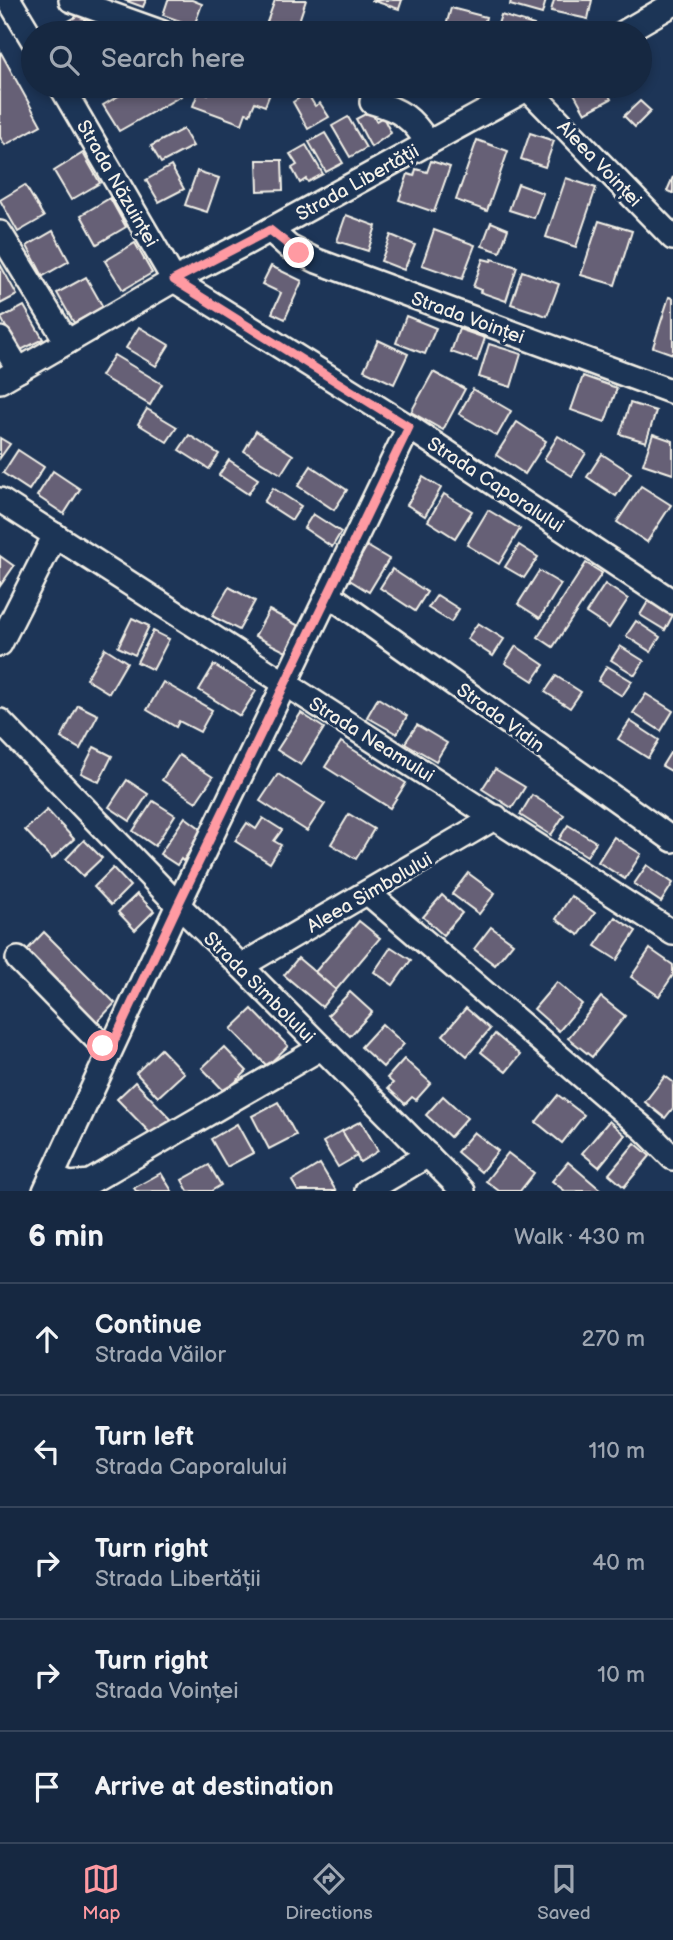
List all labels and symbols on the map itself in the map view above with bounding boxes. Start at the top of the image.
street label: Strada Năzuinței [71,116,162,251]
street label: Aleea Voinței [552,116,646,212]
street label: Strada Libertății [292,140,423,227]
route end [283,237,314,268]
street label: Strada Voinței [408,287,527,349]
street label: Strada Caporalului [422,432,568,538]
street label: Strada Vidin [452,679,549,758]
street label: Strada Neamului [304,693,438,788]
street label: Aleea Simbolului [303,848,437,939]
street label: Strada Simbolului [198,927,320,1049]
route start [87,1030,118,1061]

